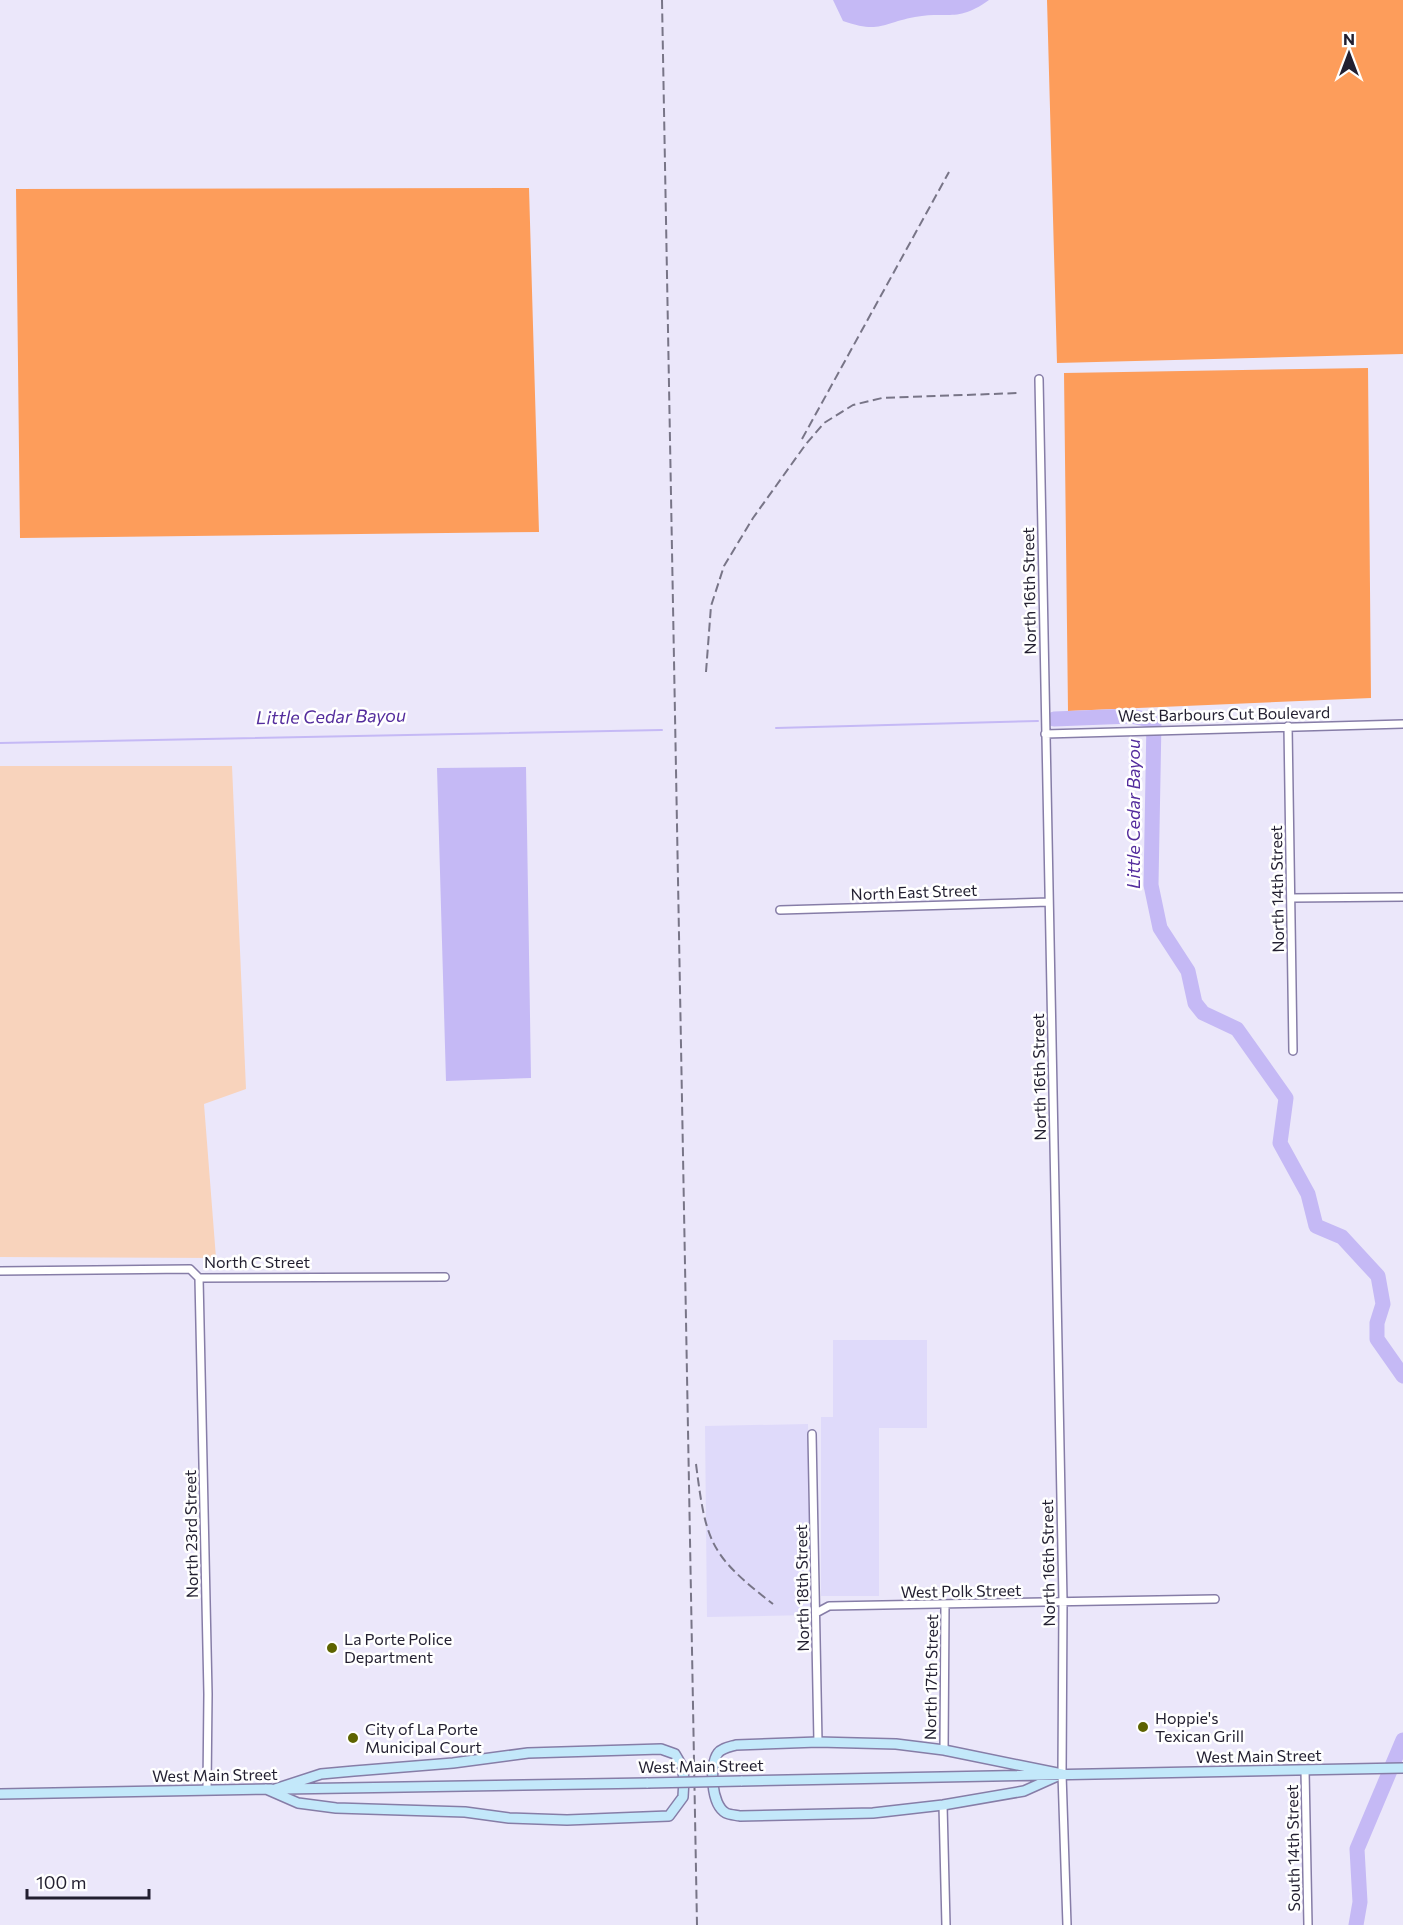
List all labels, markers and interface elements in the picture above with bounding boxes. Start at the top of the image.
north arrow [1319,24,1379,84]
text: N [1343,29,1355,48]
street label: North 16th Street [1018,527,1039,655]
street label: West Barbours Cut Boulevard [1118,702,1330,725]
water label: Little Cedar Bayou [256,704,406,728]
water label: Little Cedar Bayou [1122,739,1144,889]
street label: North 14th Street [1266,825,1287,953]
street label: North East Street [850,880,978,903]
street label: North 16th Street [1028,1013,1049,1141]
street label: North C Street [204,1252,310,1271]
street label: North 23rd Street [180,1469,201,1598]
street label: North 16th Street [1037,1499,1058,1627]
street label: North 18th Street [791,1524,812,1652]
street label: West Polk Street [900,1580,1022,1601]
street label: North 17th Street [920,1613,941,1740]
place label: La Porte Police Department [344,1629,452,1666]
marker: La Porte Police Department [325,1641,339,1655]
place label: Hoppie's Texican Grill [1155,1708,1244,1745]
place label: City of La Porte Municipal Court [365,1719,482,1756]
marker: Hoppie's Texican Grill [1136,1720,1150,1734]
marker: City of La Porte Municipal Court [346,1731,360,1745]
street label: West Main Street [1196,1745,1322,1766]
street label: West Main Street [638,1755,764,1776]
street label: West Main Street [152,1764,278,1785]
street label: South 14th Street [1282,1784,1303,1912]
scale bar [27,1862,148,1900]
text: 100 m [36,1871,86,1893]

